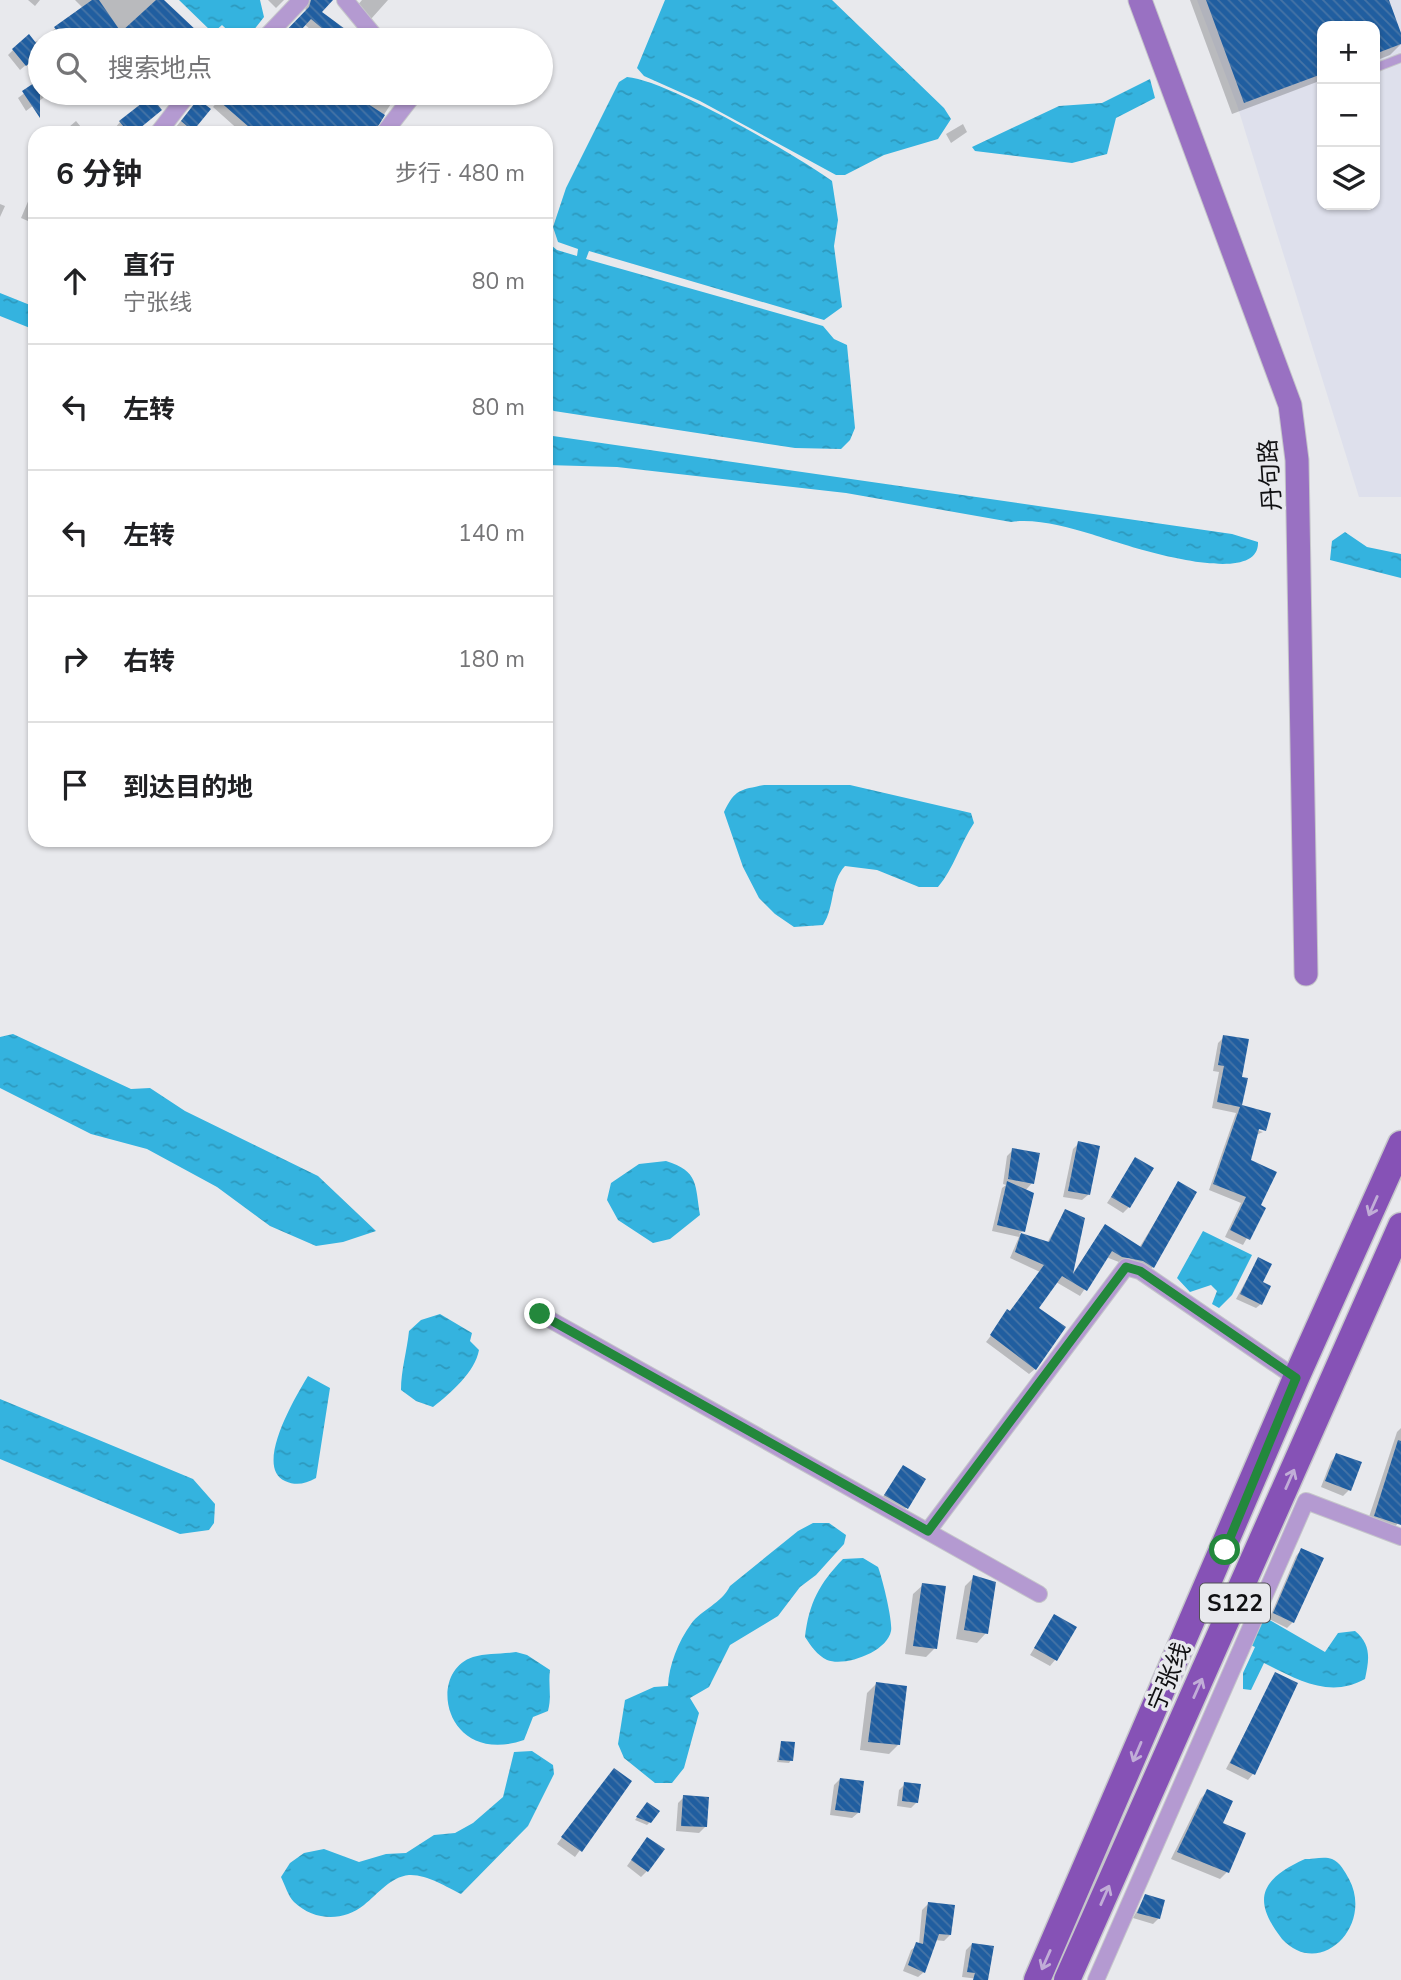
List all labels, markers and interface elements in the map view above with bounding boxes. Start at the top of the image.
map controls [1317,21,1380,210]
button: + [1317,21,1380,84]
search box [28,28,553,105]
icon: search [52,48,90,86]
text: 搜索地点 [108,51,212,86]
button: − [1317,84,1380,147]
button: layers [1317,147,1380,210]
text: 6 分钟 [56,154,142,195]
text: 步行 · 480 m [395,158,525,189]
text: 直行 [123,248,175,283]
icon: ahead [56,262,94,300]
text: 80 m [472,266,525,297]
text: 宁张线 [123,287,192,318]
icon: left [56,388,94,426]
text: 左转 [123,392,175,427]
text: 80 m [472,392,525,423]
street label: 丹句路 [1252,438,1288,512]
icon: left [56,514,94,552]
text: 左转 [123,518,175,553]
text: 140 m [458,518,525,549]
icon: right [56,640,94,678]
text: 右转 [123,644,175,679]
text: 180 m [458,644,525,675]
icon: arrive [56,766,94,804]
text: 到达目的地 [123,770,253,805]
one-way arrow [1366,1195,1379,1216]
route end [524,1298,555,1329]
one-way arrow [1284,1469,1297,1491]
route start [1209,1534,1240,1565]
road number: S122 [1200,1584,1270,1622]
street label: 宁张线 [1140,1638,1198,1716]
one-way arrow [1193,1678,1206,1699]
one-way arrow [1130,1741,1143,1762]
one-way arrow [1099,1885,1112,1907]
one-way arrow [1039,1949,1052,1971]

